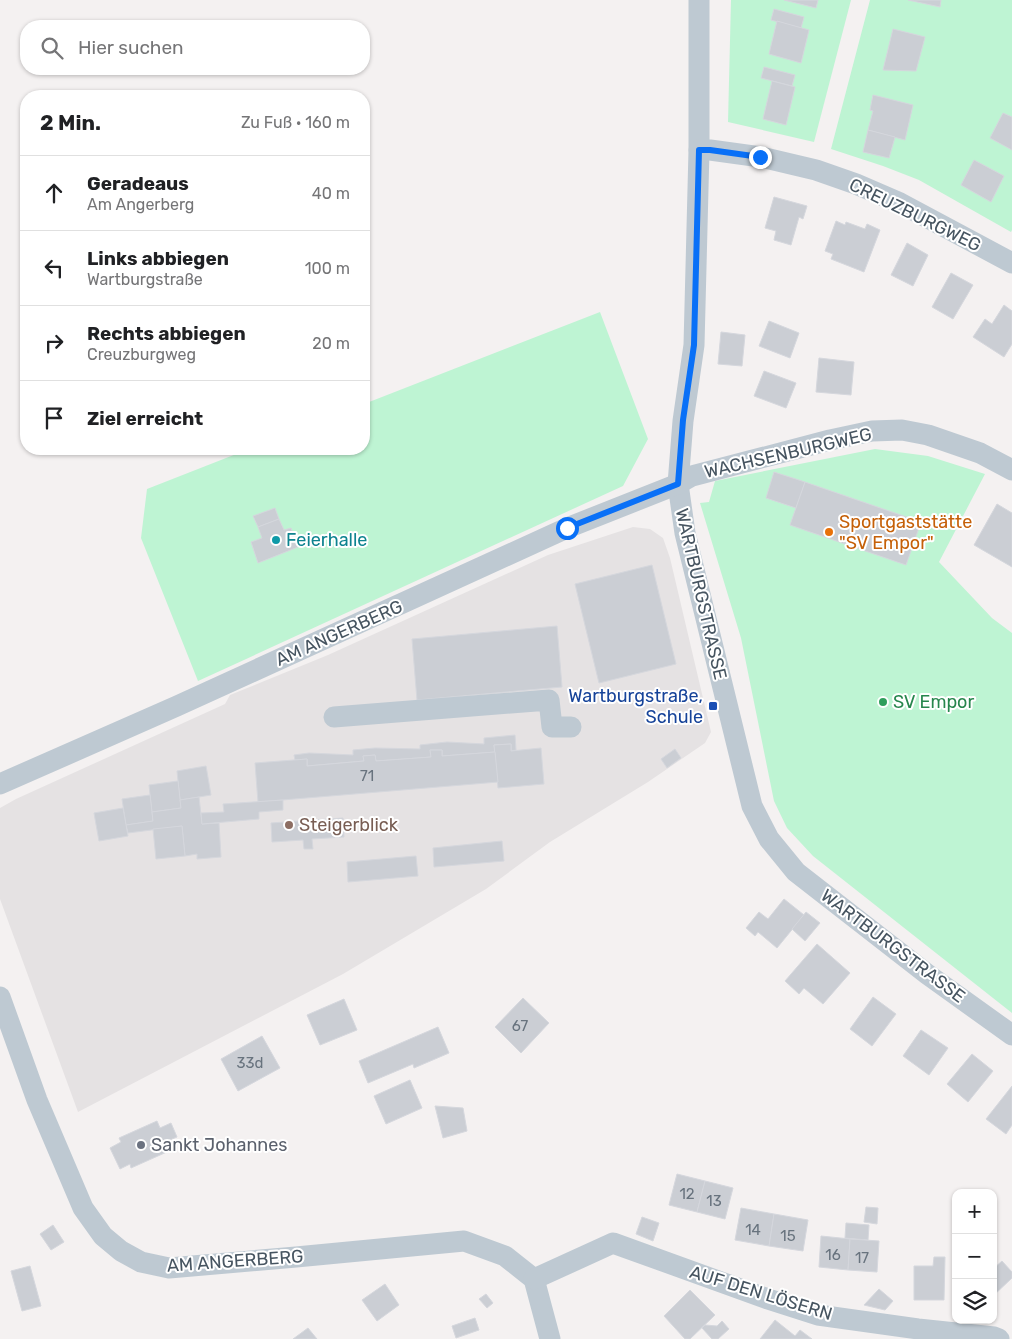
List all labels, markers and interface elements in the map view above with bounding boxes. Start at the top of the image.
search box [20,20,370,75]
icon: search [38,34,66,62]
text: Hier suchen [78,36,184,59]
text: 2 Min. [40,110,101,135]
text: Zu Fuß · 160 m [241,113,350,132]
route end [749,146,772,169]
text: Geradeaus [87,172,189,195]
street label: CREUZBURGWEG [845,174,985,256]
icon: ahead [40,179,68,207]
text: 40 m [312,184,350,203]
text: Am Angerberg [87,195,194,214]
text: Links abbiegen [87,247,229,270]
icon: left [40,254,68,282]
text: 100 m [305,259,350,278]
text: Wartburgstraße [87,270,203,289]
text: Rechts abbiegen [87,322,246,345]
icon: right [40,329,68,357]
text: 20 m [312,334,350,353]
text: Creuzburgweg [87,345,196,364]
icon: arrive [40,404,68,432]
text: Ziel erreicht [87,407,203,430]
street label: WACHSENBURGWEG [702,423,874,483]
street label: WARTBURGSTRASSE [671,506,731,682]
place label: Sportgaststätte "SV Empor" [839,511,972,554]
route start [556,517,579,540]
marker: Sportgaststätte "SV Empor" [823,526,835,538]
place label: Feierhalle [286,529,367,551]
marker: Feierhalle [270,534,282,546]
street label: AM ANGERBERG [272,595,406,671]
place label: Wartburgstraße, Schule [568,685,703,728]
place label: SV Empor [893,691,974,713]
marker: SV Empor [877,696,889,708]
marker: Wartburgstraße, Schule [707,700,719,712]
house number: 71 [360,767,374,785]
place label: Steigerblick [299,814,399,836]
marker: Steigerblick [283,819,295,831]
street label: WARTBURGSTRASSE [816,884,970,1008]
house number: 67 [512,1017,528,1035]
house number: 33d [237,1054,263,1072]
place label: Sankt Johannes [151,1134,288,1156]
marker: Sankt Johannes [135,1139,147,1151]
house number: 12 [679,1185,695,1203]
map controls [952,1189,997,1324]
button: + [952,1189,997,1234]
house number: 13 [706,1192,722,1210]
house number: 14 [745,1221,761,1239]
house number: 15 [780,1227,796,1245]
button: − [952,1234,997,1279]
street label: AM ANGERBERG [166,1245,304,1277]
house number: 16 [825,1246,841,1264]
house number: 17 [855,1249,869,1267]
street label: AUF DEN LÖSERN [687,1261,835,1325]
button: layers [952,1279,997,1324]

